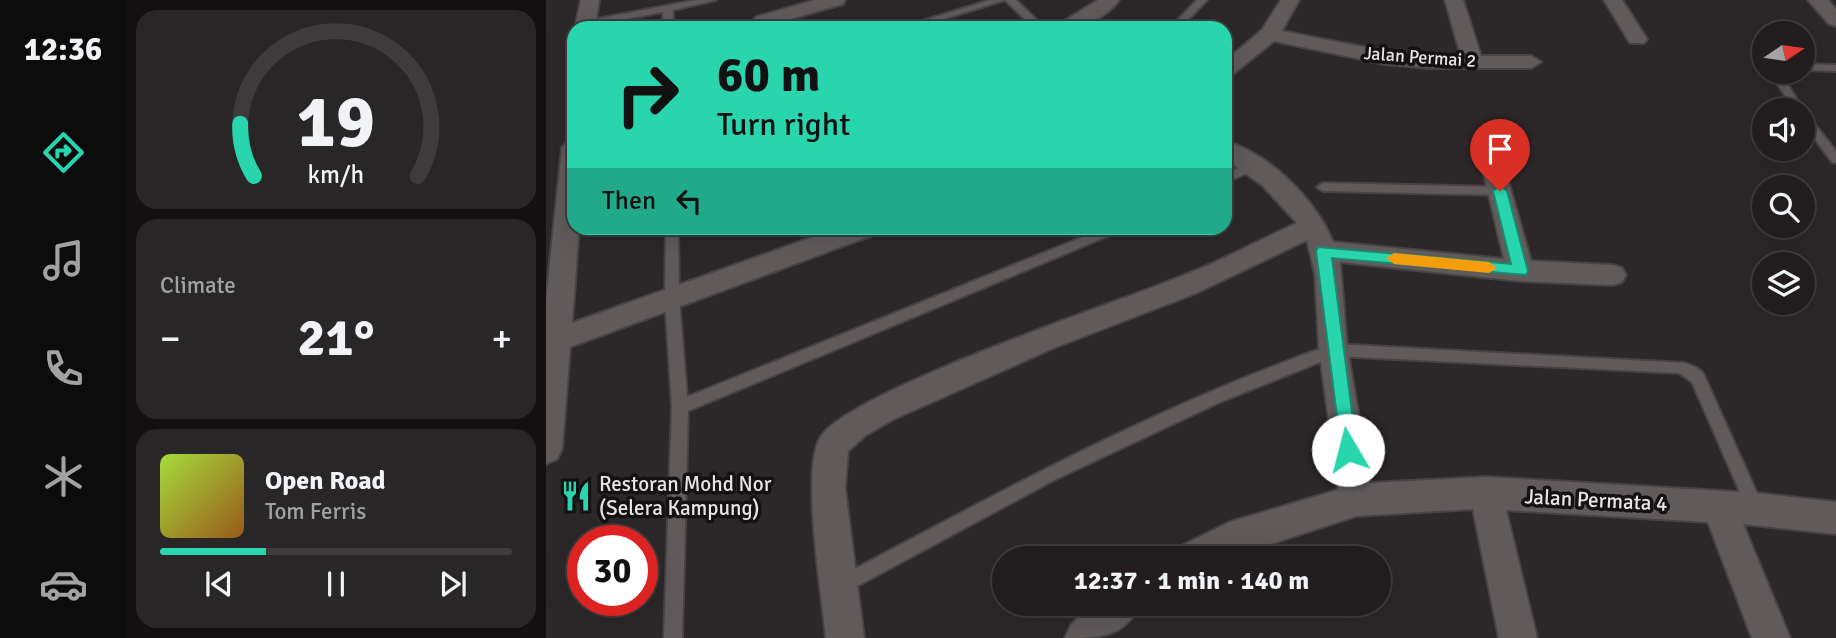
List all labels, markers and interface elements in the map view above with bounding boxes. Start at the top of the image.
north arrow [1752,21,1815,84]
map controls [1752,21,1815,315]
text: 12:36 [24,30,102,69]
street label: Jalan Permai 2 [1363,42,1477,72]
text: 60 m [717,45,820,105]
icon: right [602,49,693,140]
text: 19 [297,78,375,167]
button: sound [1752,98,1815,161]
text: Turn right [717,105,850,144]
pin [1470,119,1530,191]
icon: directions [39,128,88,177]
icon: arrive [1481,130,1519,168]
text: km/h [308,158,364,189]
button: search [1752,175,1815,238]
icon: left [670,182,708,220]
text: Then [602,185,656,217]
icon: music [39,236,88,285]
button: layers [1752,252,1815,315]
text: Climate [160,271,236,300]
text: 21° [298,306,374,370]
text: − [160,315,181,362]
text: + [491,315,512,362]
icon: phone [39,344,88,393]
position arrow [1311,413,1385,487]
icon: climate [39,452,88,501]
text: Open Road [265,465,386,497]
place label: Restoran Mohd Nor (Selera Kampung) [599,471,772,521]
restaurant icon: Restoran Mohd Nor (Selera Kampung) [559,479,593,513]
street label: Jalan Permata 4 [1524,483,1668,517]
text: Tom Ferris [265,497,366,526]
speed limit sign: 30 [567,525,658,616]
icon: car [39,560,88,609]
icon: previous [200,565,238,603]
icon: pause [317,565,355,603]
icon: next [434,565,472,603]
text: 12:37 · 1 min · 140 m [1074,565,1309,597]

